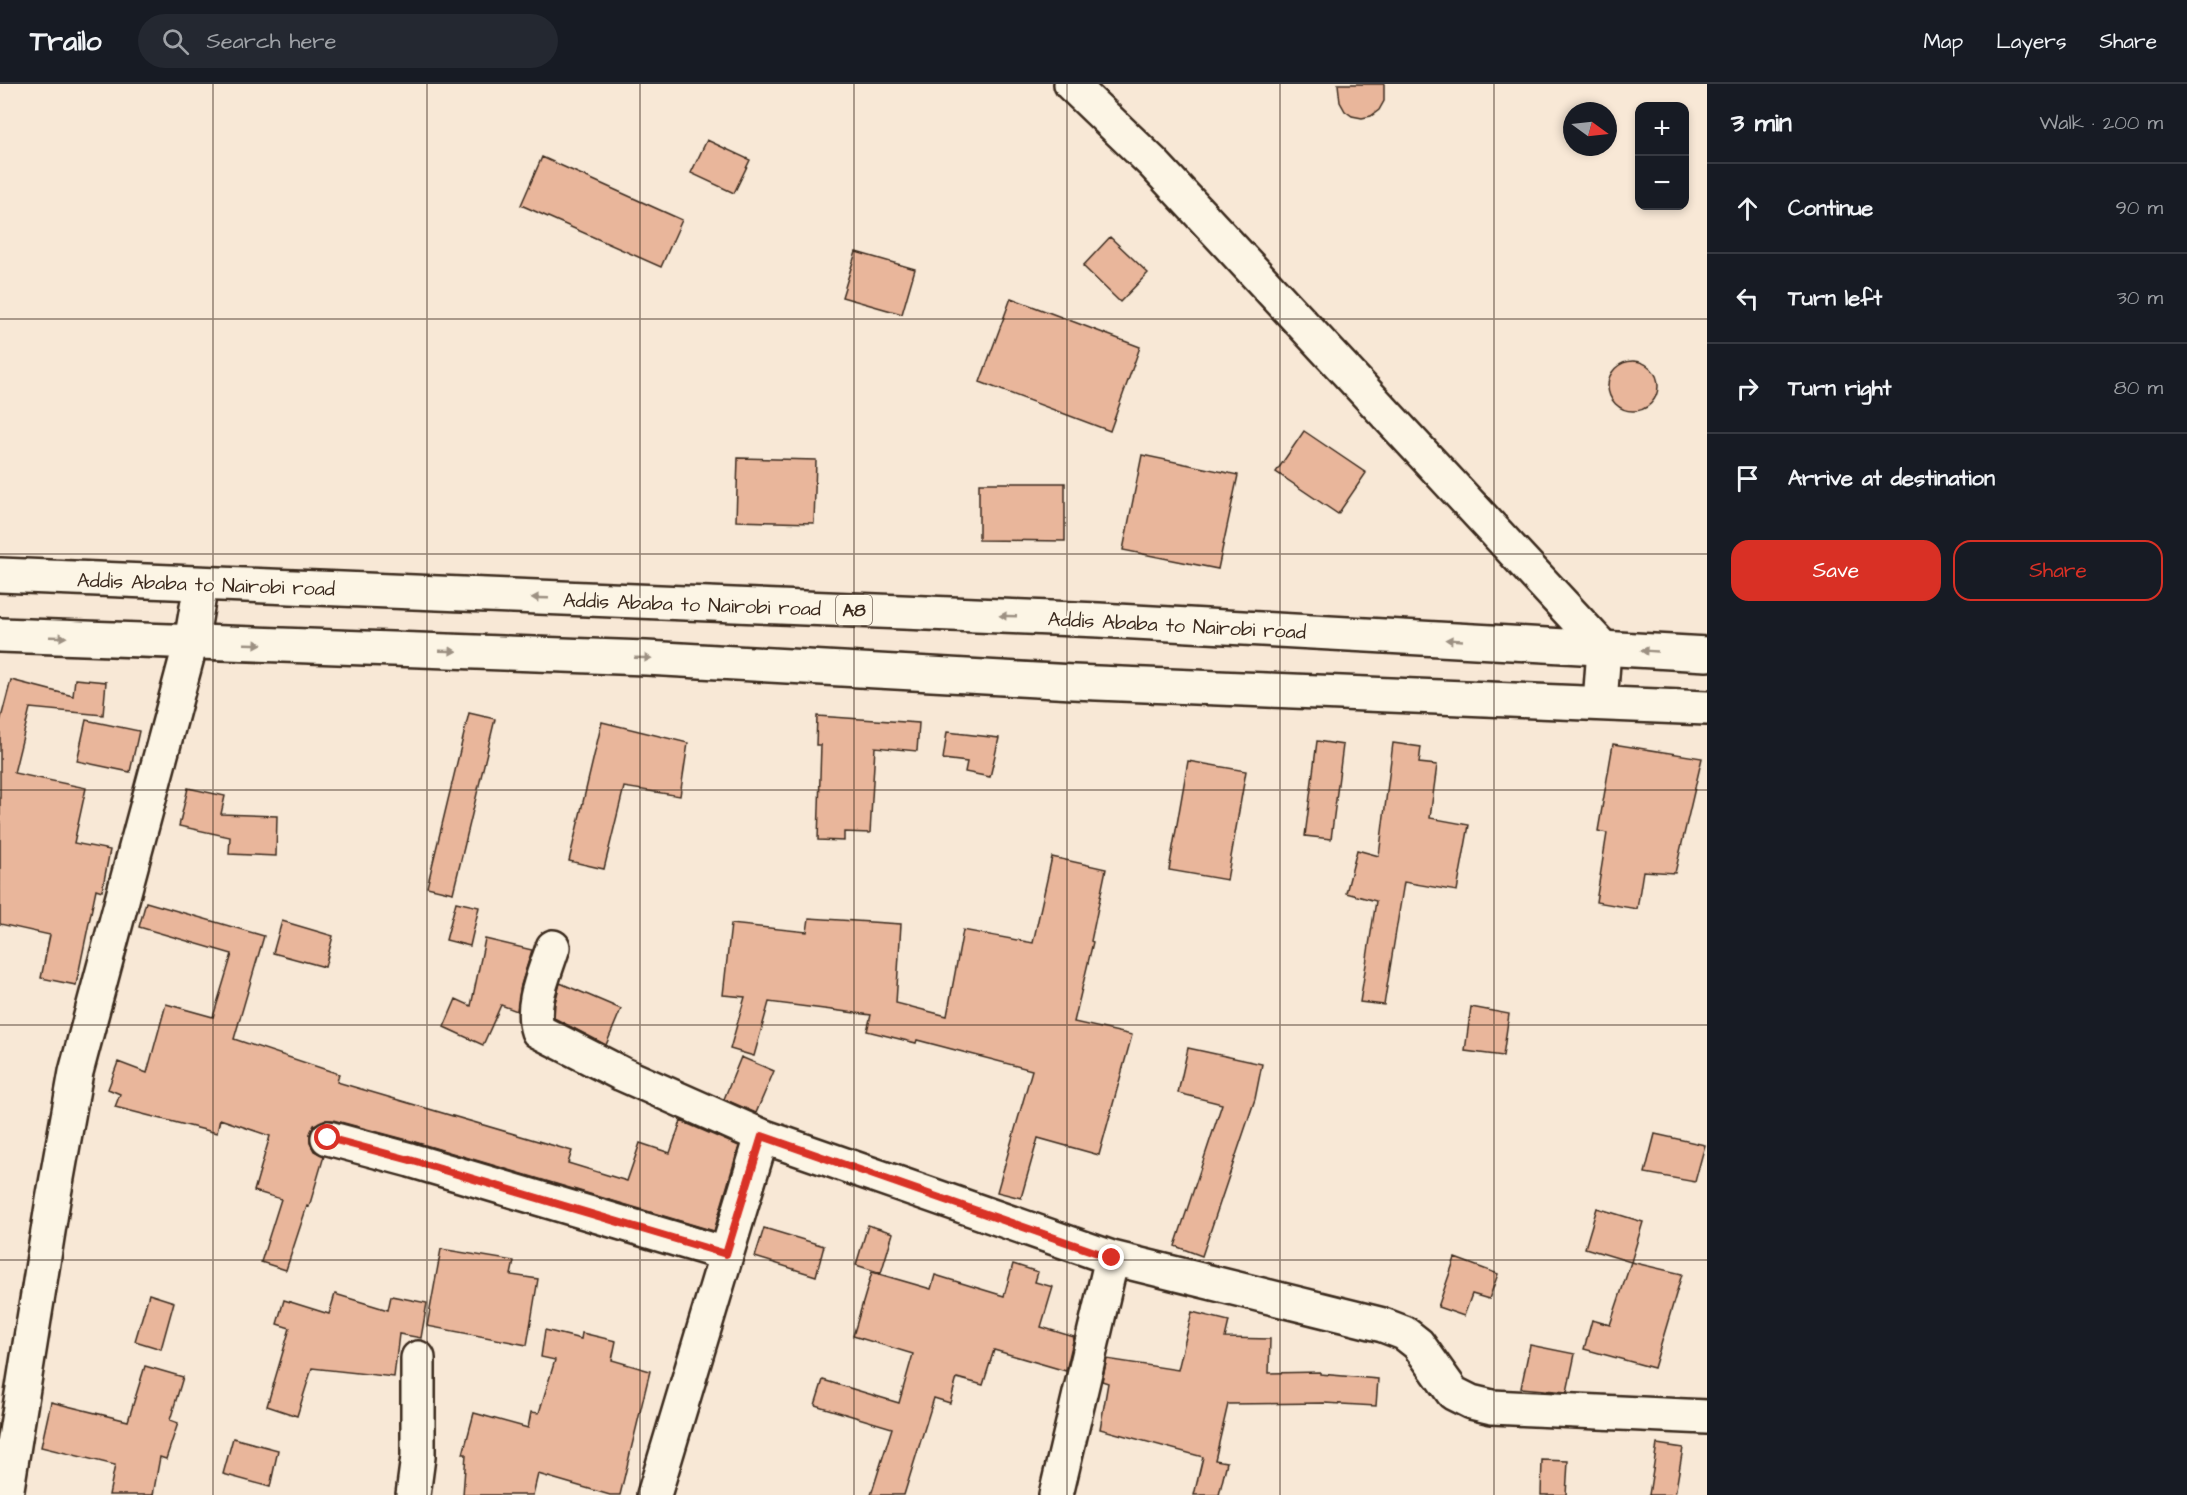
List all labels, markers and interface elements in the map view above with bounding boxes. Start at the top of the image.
search box [138,14,558,68]
text: Trailo [30,22,102,61]
icon: search [159,25,192,58]
text: Search here [207,26,336,57]
text: Map [1923,27,1963,56]
text: Layers [1996,27,2066,56]
text: Share [2099,27,2157,56]
north arrow [1563,102,1617,156]
map controls [1635,102,1689,210]
button: + [1635,102,1689,156]
text: 3 min [1731,105,1792,141]
text: Walk · 200 m [2040,109,2163,137]
button: − [1635,156,1689,210]
icon: ahead [1731,192,1764,225]
text: Continue [1788,193,1873,224]
text: 90 m [2115,194,2163,222]
icon: left [1731,282,1764,315]
text: Turn left [1788,283,1882,314]
text: 30 m [2117,284,2163,312]
icon: right [1731,372,1764,405]
text: Turn right [1788,373,1891,404]
text: 80 m [2114,374,2163,402]
icon: arrive [1731,462,1764,495]
text: Arrive at destination [1788,463,1995,494]
button: Save [1731,540,1941,601]
button: Share [1953,540,2163,601]
street label: Addis Ababa to Nairobi road [76,566,336,603]
street label: Addis Ababa to Nairobi road [562,586,822,623]
one-way arrow [530,593,549,602]
road number: A8 [836,595,872,625]
street label: Addis Ababa to Nairobi road [1047,605,1307,647]
one-way arrow [998,612,1017,621]
one-way arrow [49,633,68,642]
one-way arrow [1444,636,1463,645]
one-way arrow [244,639,263,649]
one-way arrow [439,646,458,655]
one-way arrow [1639,647,1658,656]
one-way arrow [634,653,653,662]
route start [314,1124,340,1150]
route end [1098,1244,1124,1270]

